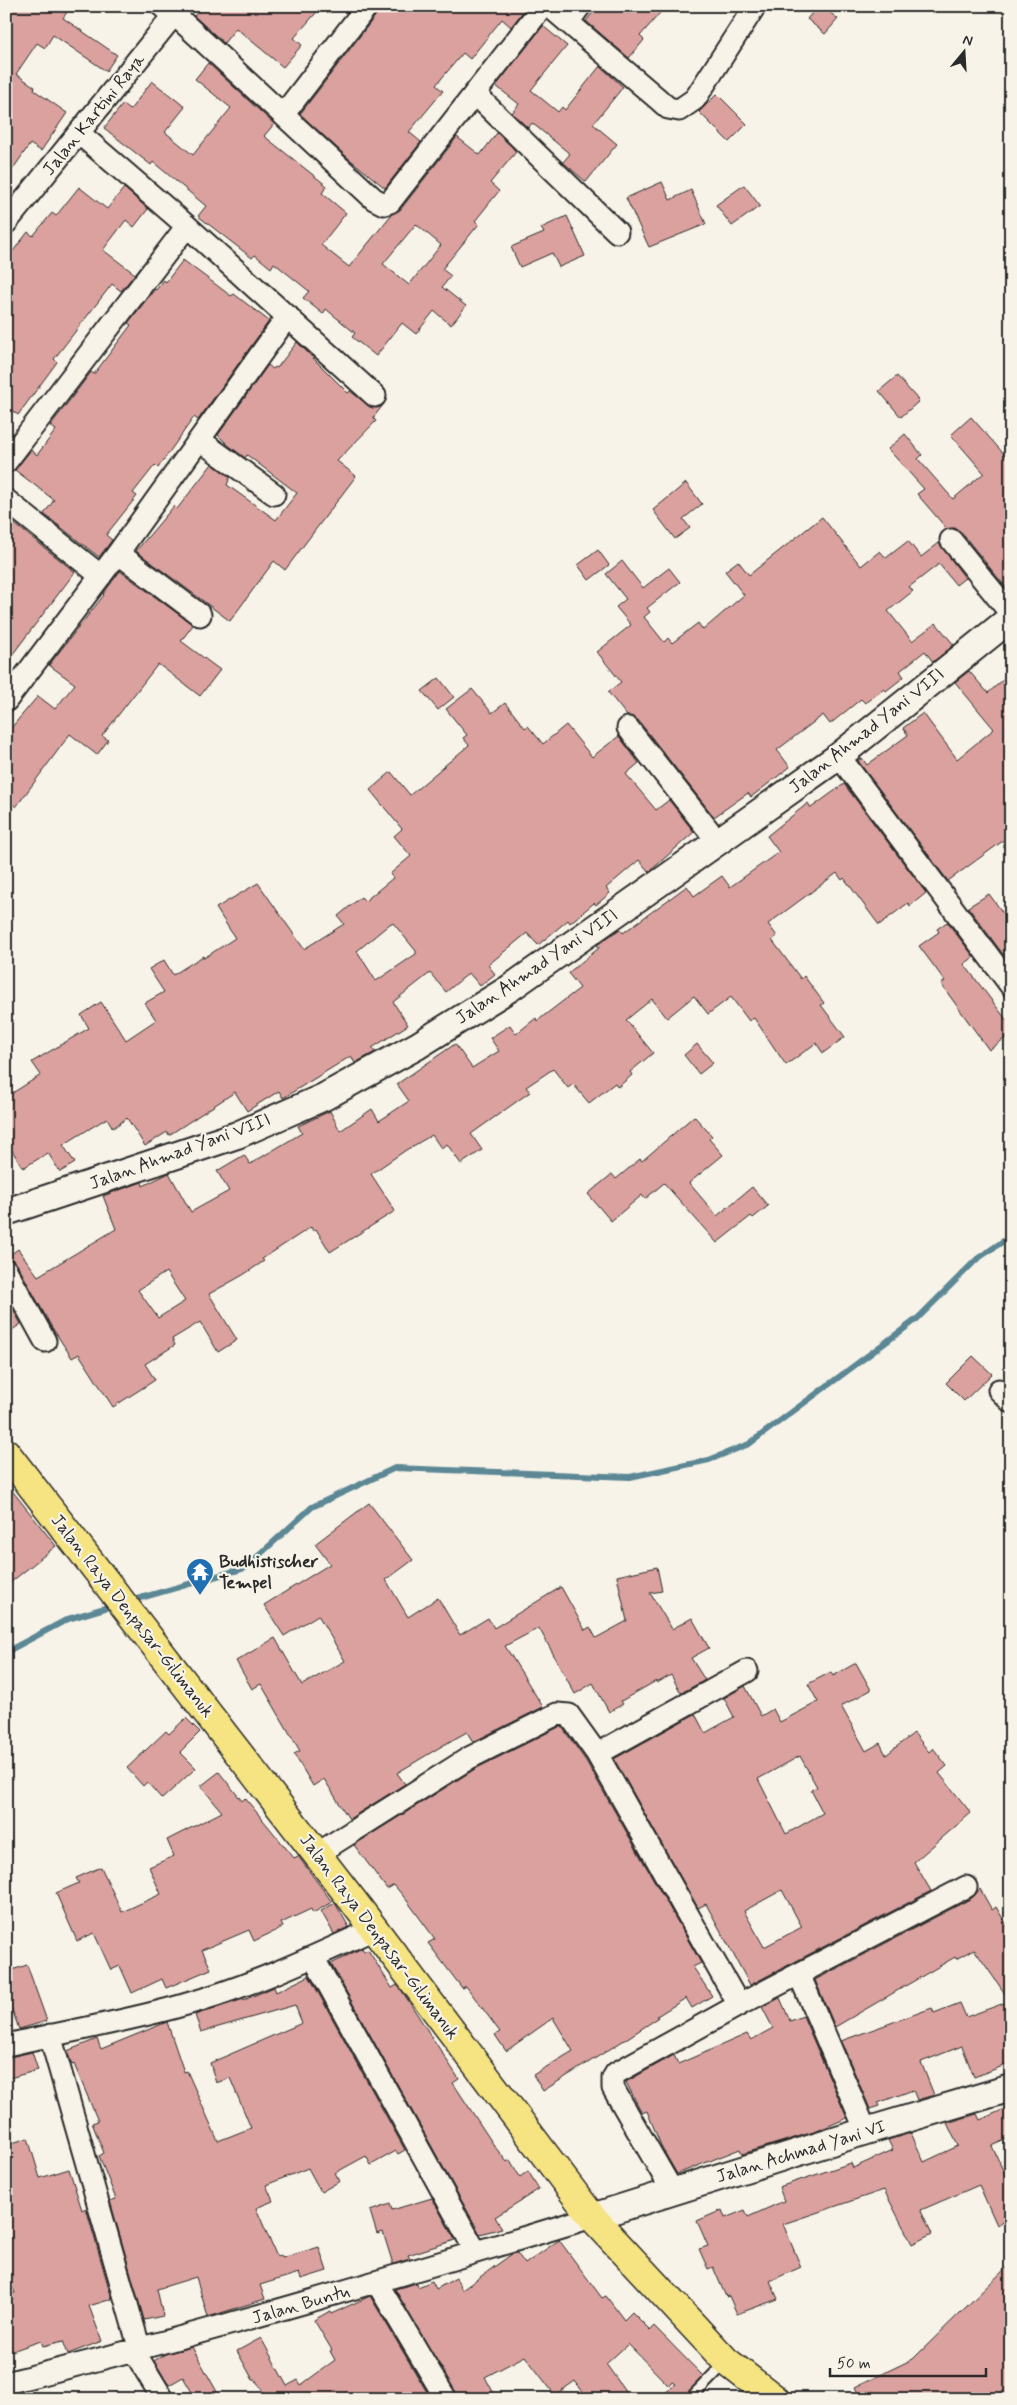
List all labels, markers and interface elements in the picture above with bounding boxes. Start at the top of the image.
north arrow [940,28,990,78]
text: N [960,31,975,51]
street label: Jalan Kartini Raya [37,49,151,181]
street label: Jalan Ahmad Yani VIII [784,663,950,799]
street label: Jalan Ahmad Yani VIII [451,904,623,1030]
street label: Jalan Ahmad Yani VIII [86,1108,274,1196]
street label: Jalan Raya Denpasar-Gilimanuk [45,1509,219,1723]
place label: Budhistischer Tempel [219,1550,319,1595]
temple icon: Budhistischer Tempel [185,1557,215,1596]
street label: Jalan Raya Denpasar-Gilimanuk [294,1829,464,2045]
street label: Jalan Achmad Yani VI [713,2115,889,2189]
street label: Jalan Buntu [249,2280,353,2330]
scale bar [830,2345,986,2377]
text: 50 m [837,2354,871,2374]

